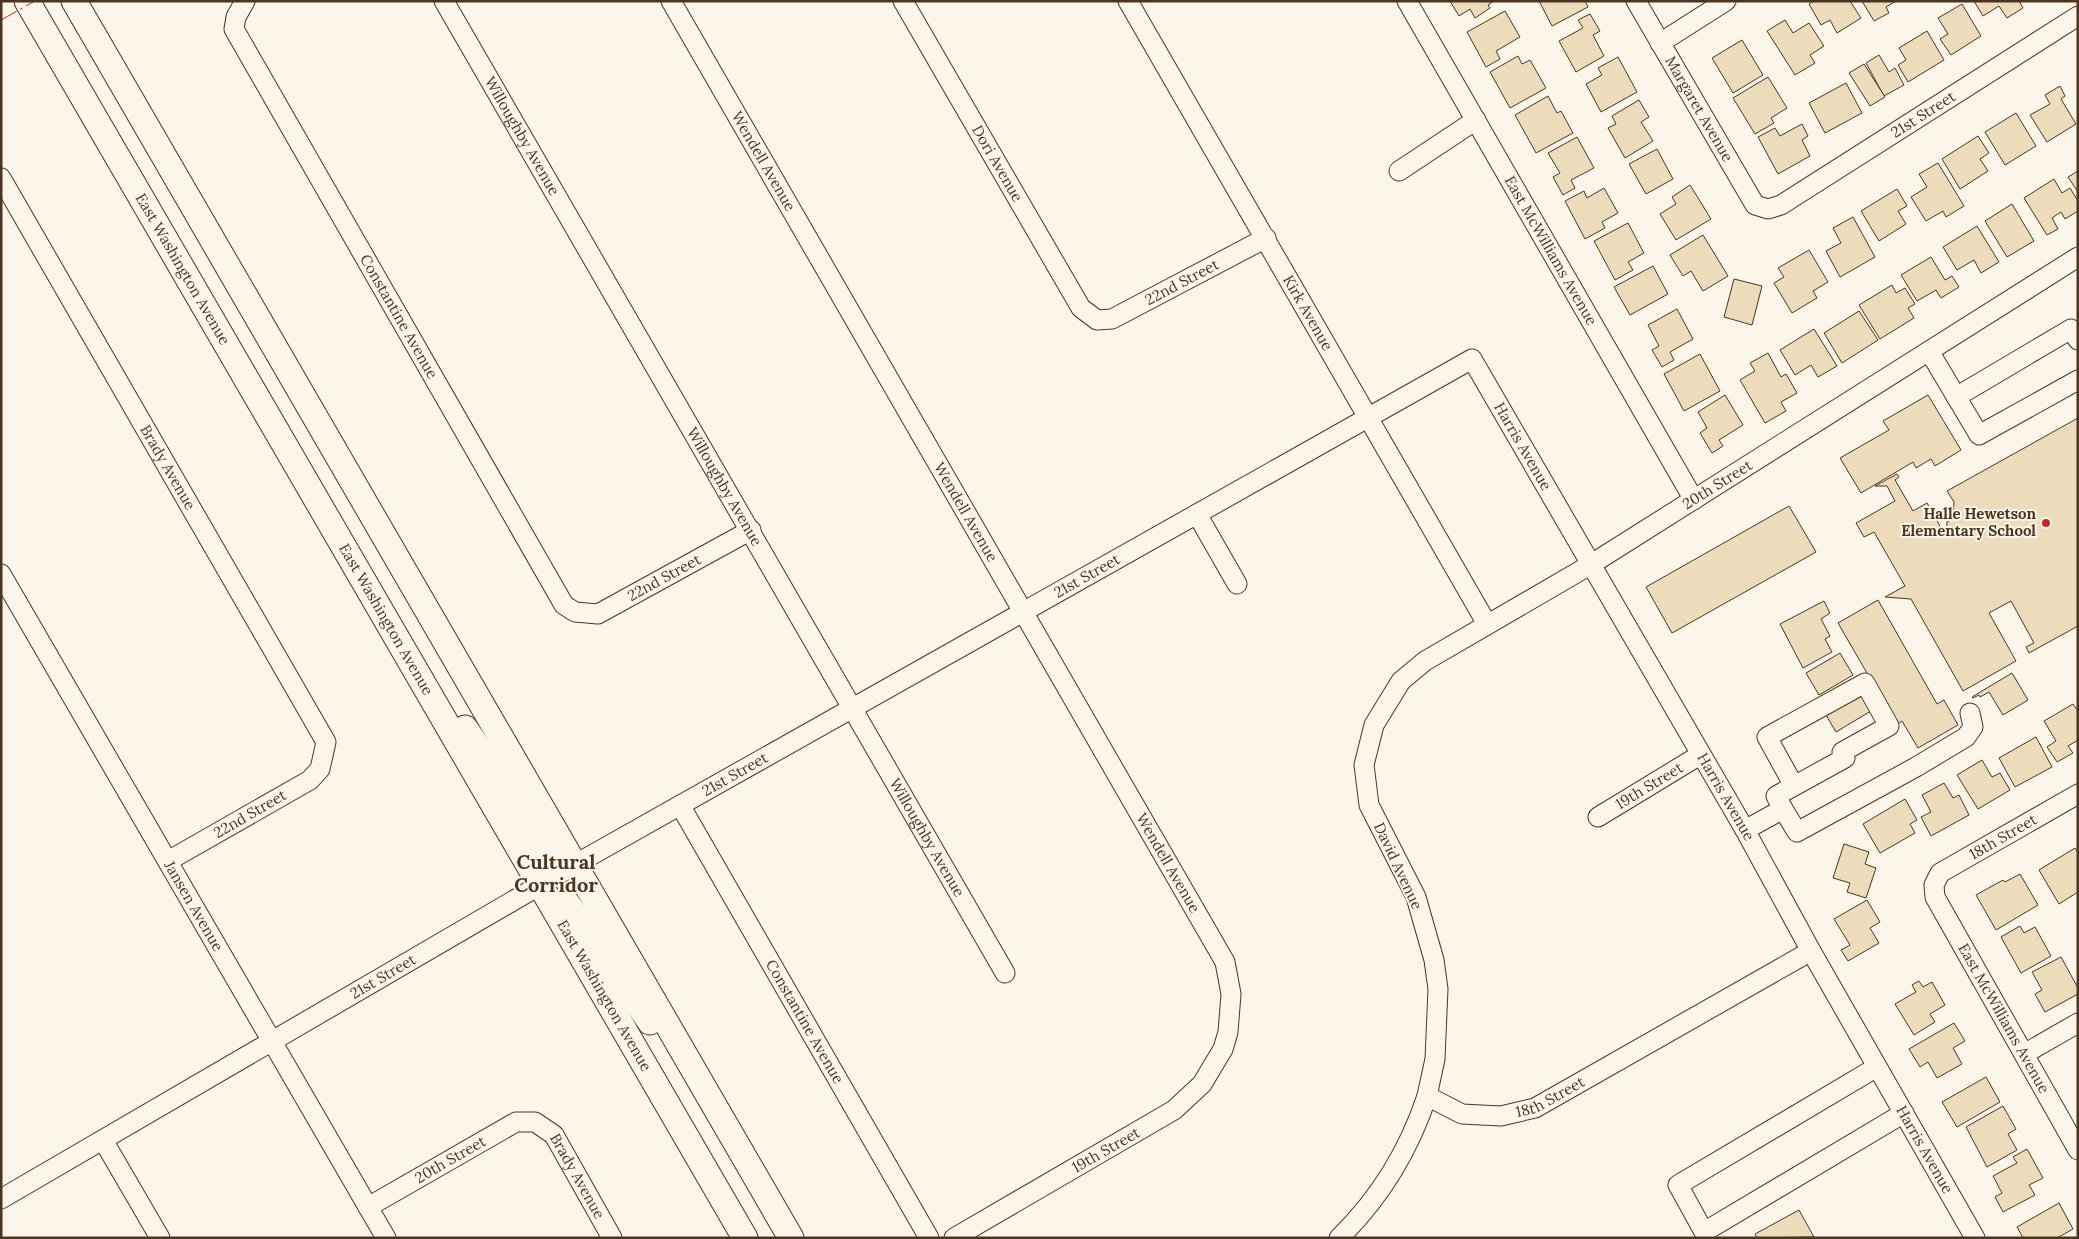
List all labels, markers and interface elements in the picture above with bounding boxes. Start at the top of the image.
street label: Margaret Avenue [1661,52,1738,165]
street label: Willoughby Avenue [481,73,564,199]
street label: 21st Street [1887,86,1959,142]
street label: Wendell Avenue [728,108,800,214]
street label: Dori Avenue [968,122,1027,205]
street label: East McWilliams Avenue [1501,172,1601,329]
street label: East Washington Avenue [132,190,234,348]
street label: Constantine Avenue [356,251,442,382]
street label: 22nd Street [1142,254,1222,309]
street label: Kirk Avenue [1279,272,1337,354]
street label: Harris Avenue [1490,399,1556,493]
street label: Brady Avenue [136,421,200,513]
street label: Willoughby Avenue [683,424,767,549]
street label: 20th Street [1679,455,1756,513]
street label: Wendell Avenue [930,459,1002,565]
place label: Halle Hewetson Elementary School [1901,504,2036,540]
marker: Halle Hewetson Elementary School [2040,517,2052,529]
street label: East Washington Avenue [335,540,438,698]
street label: 22nd Street [624,549,704,605]
street label: 21st Street [1050,549,1123,602]
street label: 21st Street [698,748,771,800]
street label: Harris Avenue [1693,749,1759,844]
street label: 19th Street [1612,758,1686,813]
street label: Willoughby Avenue [886,775,969,900]
street label: 22nd Street [210,785,290,842]
street label: 18th Street [1965,809,2040,864]
street label: Wendell Avenue [1132,810,1205,916]
street label: David Avenue [1370,819,1427,913]
district label: Cultural Corridor [514,849,598,897]
street label: Jansen Avenue [160,856,228,955]
street label: East Washington Avenue [553,916,656,1075]
street label: East McWilliams Avenue [1954,940,2054,1097]
street label: 21st Street [346,950,419,1003]
street label: Constantine Avenue [762,956,848,1087]
street label: 18th Street [1514,1072,1588,1121]
street label: Harris Avenue [1892,1102,1958,1197]
street label: 19th Street [1068,1122,1143,1177]
street label: Brady Avenue [546,1130,609,1222]
street label: 20th Street [411,1131,489,1187]

